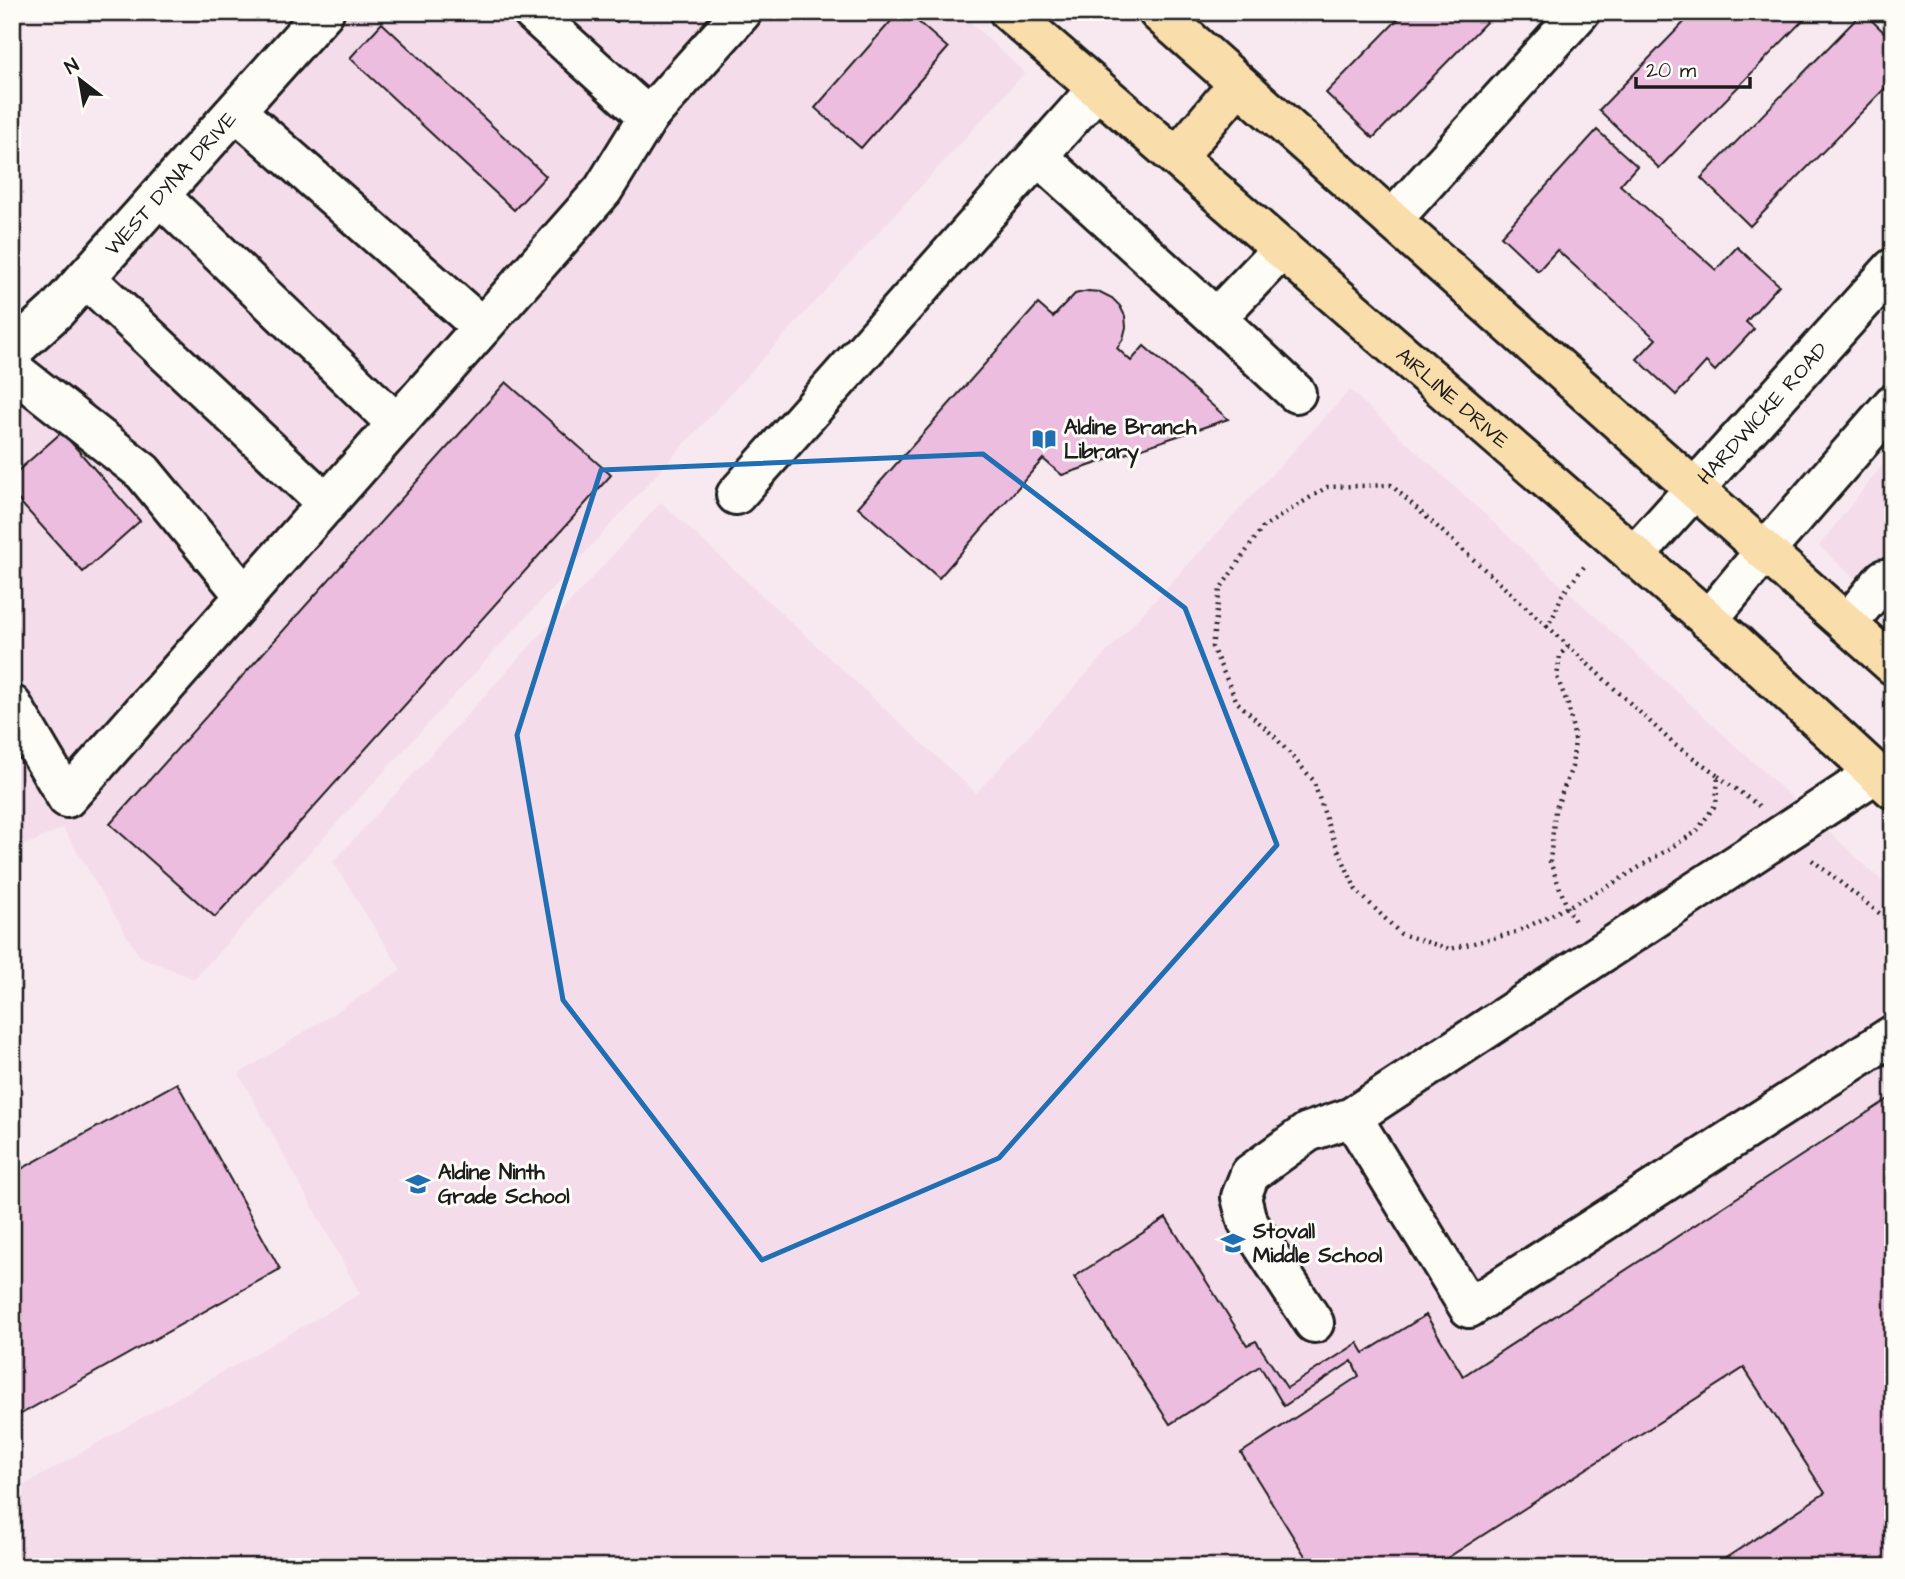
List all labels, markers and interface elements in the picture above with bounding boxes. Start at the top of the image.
north arrow [46,46,116,116]
scale bar [1636,46,1749,90]
text: N [60,52,84,81]
text: 20 m [1646,56,1697,85]
street label: WEST DYNA DRIVE [98,104,243,262]
street label: HARDWICKE ROAD [1691,335,1834,491]
street label: AIRLINE DRIVE [1390,341,1516,455]
place label: Aldine Branch Library [1064,413,1197,469]
library icon: Aldine Branch Library [1030,425,1058,453]
place label: Aldine Ninth Grade School [438,1158,570,1211]
school or university icon: Aldine Ninth Grade School [404,1170,432,1198]
place label: Stovall Middle School [1252,1217,1383,1270]
school or university icon: Stovall Middle School [1219,1229,1247,1257]

